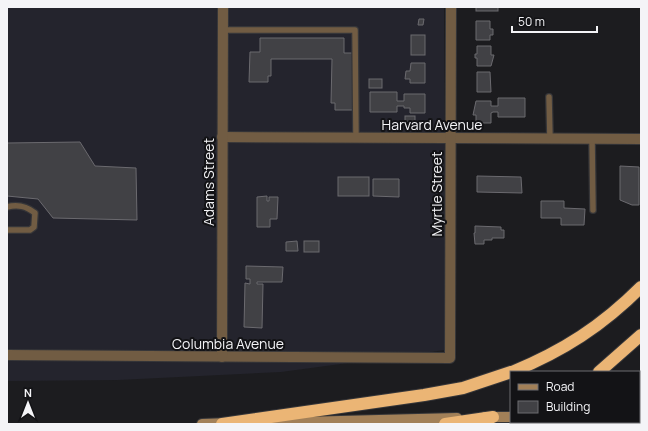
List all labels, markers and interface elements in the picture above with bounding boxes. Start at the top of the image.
scale bar [512,8,597,34]
text: 50 m [518,13,545,30]
street label: Harvard Avenue [382,115,482,134]
street label: Adams Street [199,138,218,226]
street label: Myrtle Street [427,151,446,237]
street label: Columbia Avenue [172,334,284,353]
legend [510,371,640,423]
text: Road [546,378,574,395]
north arrow [8,383,48,423]
text: N [24,385,32,400]
text: Building [546,398,590,415]

